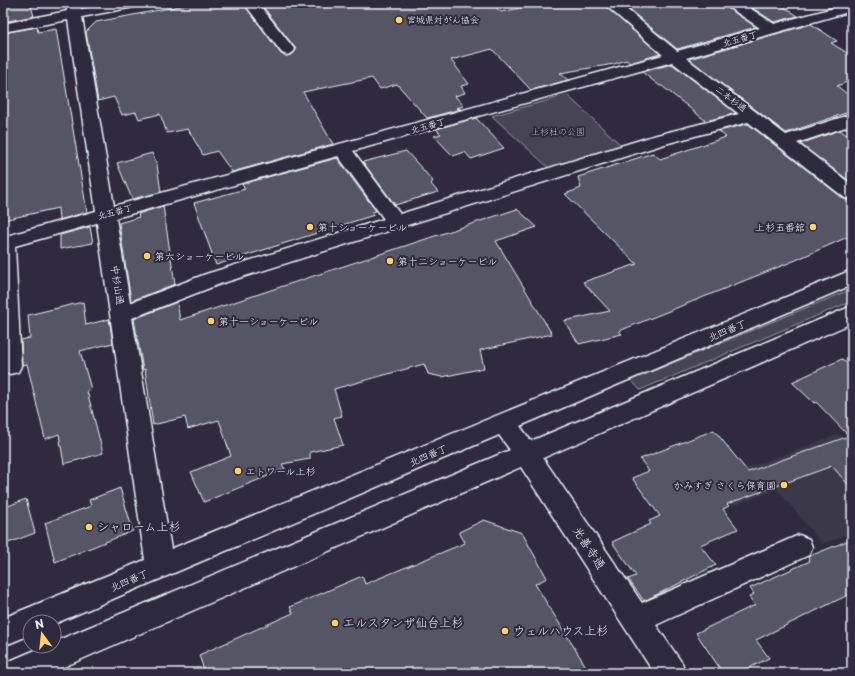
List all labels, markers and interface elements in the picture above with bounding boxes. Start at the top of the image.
place label: 宮城県対がん協会 [407,12,479,26]
marker: 宮城県対がん協会 [394,15,404,25]
street label: 北五番丁 [720,26,759,50]
street label: 二本杉通 [713,82,750,115]
street label: 北五番丁 [408,113,447,137]
park label: 上杉杜の公園 [531,124,585,138]
street label: 北五番丁 [96,200,134,222]
place label: 第十ショーケービル [318,219,407,234]
place label: 上杉五番舘 [755,219,805,234]
marker: 第十ショーケービル [305,222,315,232]
marker: 上杉五番舘 [808,222,818,232]
place label: 第六ショーケービル [155,248,244,263]
marker: 第六ショーケービル [142,251,152,261]
place label: 第十二ショーケービル [398,253,497,268]
marker: 第十二ショーケービル [385,256,395,266]
street label: 中杉山通 [108,264,129,306]
place label: 第十一ショーケービル [219,313,318,328]
street label: 北四番丁 [705,315,748,344]
marker: 第十一ショーケービル [206,316,216,326]
street label: 北四番丁 [406,440,449,469]
place label: エトワール上杉 [246,463,315,478]
marker: エトワール上杉 [233,466,243,476]
place label: かみすぎ さくら保育園 [673,477,776,492]
marker: かみすぎ さくら保育園 [779,480,789,490]
place label: シャローム上杉 [97,517,181,535]
marker: シャローム上杉 [84,522,94,532]
street label: 光善寺通 [569,522,610,572]
street label: 北四番丁 [107,565,150,594]
place label: エルスタンザ仙台上杉 [343,613,463,631]
north arrow [22,614,62,654]
text: N [33,614,46,633]
marker: エルスタンザ仙台上杉 [330,618,340,628]
place label: ウェルハウス上杉 [513,621,608,639]
marker: ウェルハウス上杉 [500,626,510,636]

